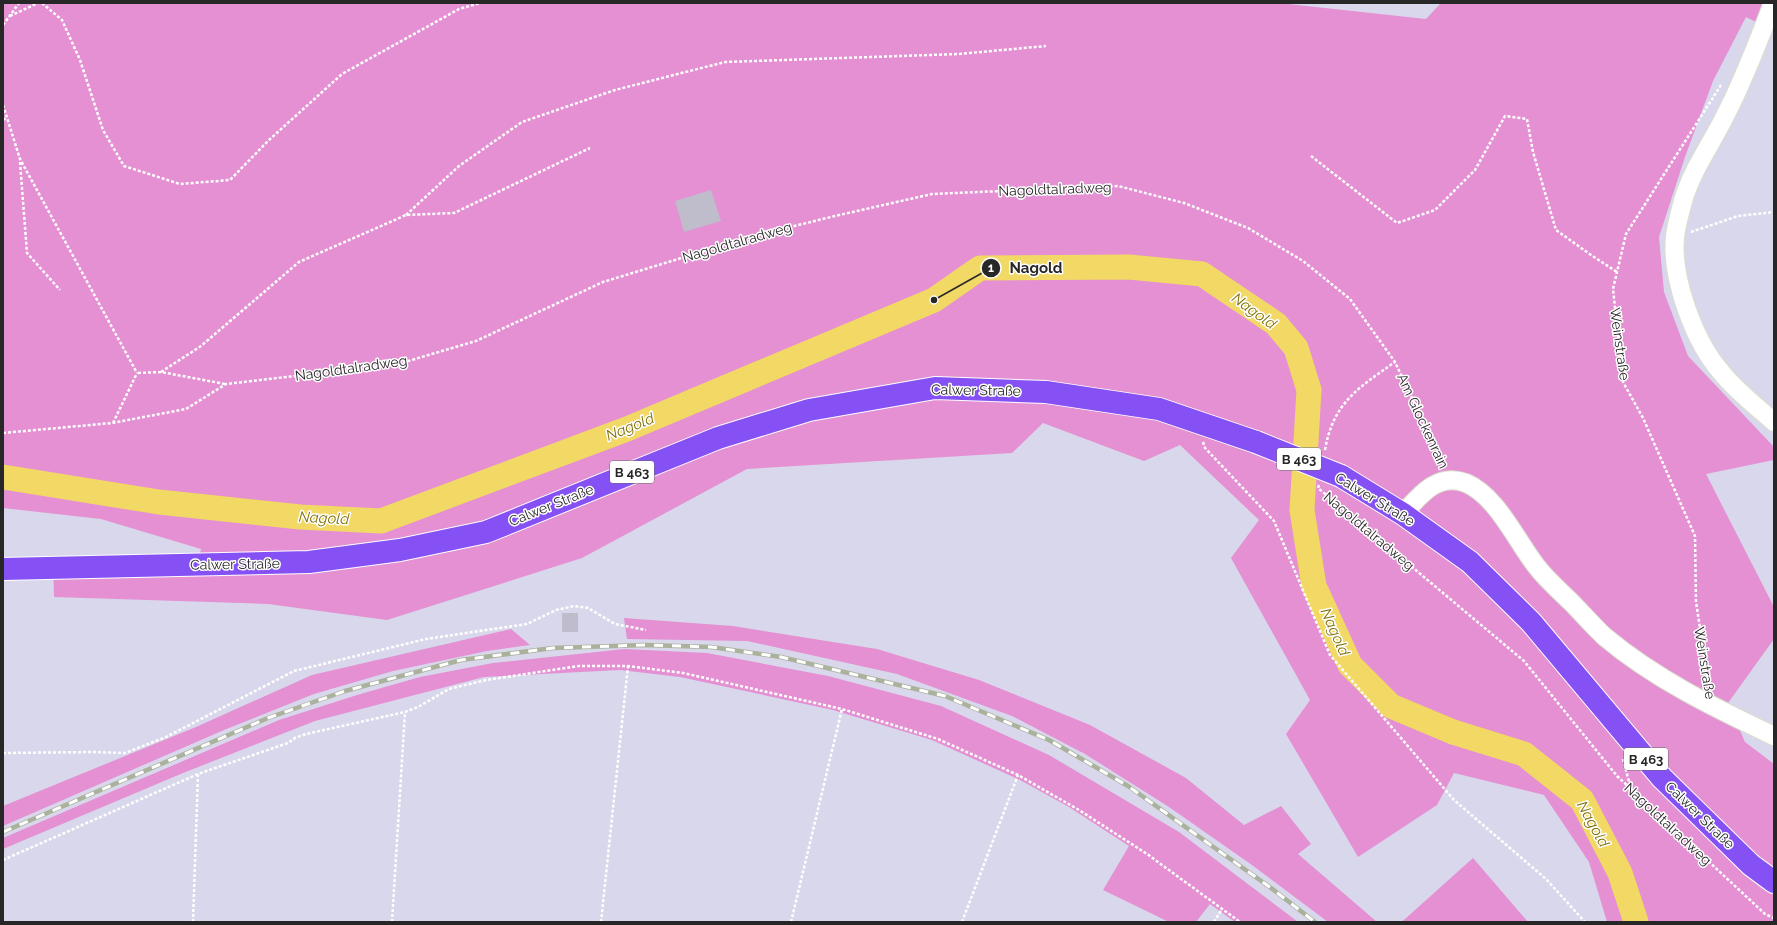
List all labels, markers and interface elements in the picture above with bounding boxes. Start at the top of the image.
street label: Nagoldtalradweg [998,179,1112,199]
street label: Nagoldtalradweg [680,219,794,265]
callout: Nagold [981,254,1070,281]
text: Nagold [1010,259,1063,277]
text: 1 [988,261,994,275]
water label: Nagold [1228,289,1280,334]
street label: Weinstraße [1607,307,1633,381]
street label: Nagoldtalradweg [294,352,408,384]
street label: Am Glockenrain [1394,371,1452,471]
street label: Calwer Straße [931,381,1021,399]
water label: Nagold [603,409,658,445]
road number: B 463 [1277,448,1321,470]
road number: B 463 [610,461,654,483]
street label: Calwer Straße [1332,469,1418,529]
street label: Calwer Straße [506,481,596,529]
street label: Nagoldtalradweg [1320,488,1418,574]
water label: Nagold [298,508,351,528]
street label: Calwer Straße [190,555,280,573]
water label: Nagold [1317,605,1354,660]
street label: Weinstraße [1691,626,1719,700]
road number: B 463 [1624,748,1668,770]
street label: Calwer Straße [1662,778,1738,852]
street label: Nagoldtalradweg [1621,780,1715,868]
water label: Nagold [1573,798,1614,851]

